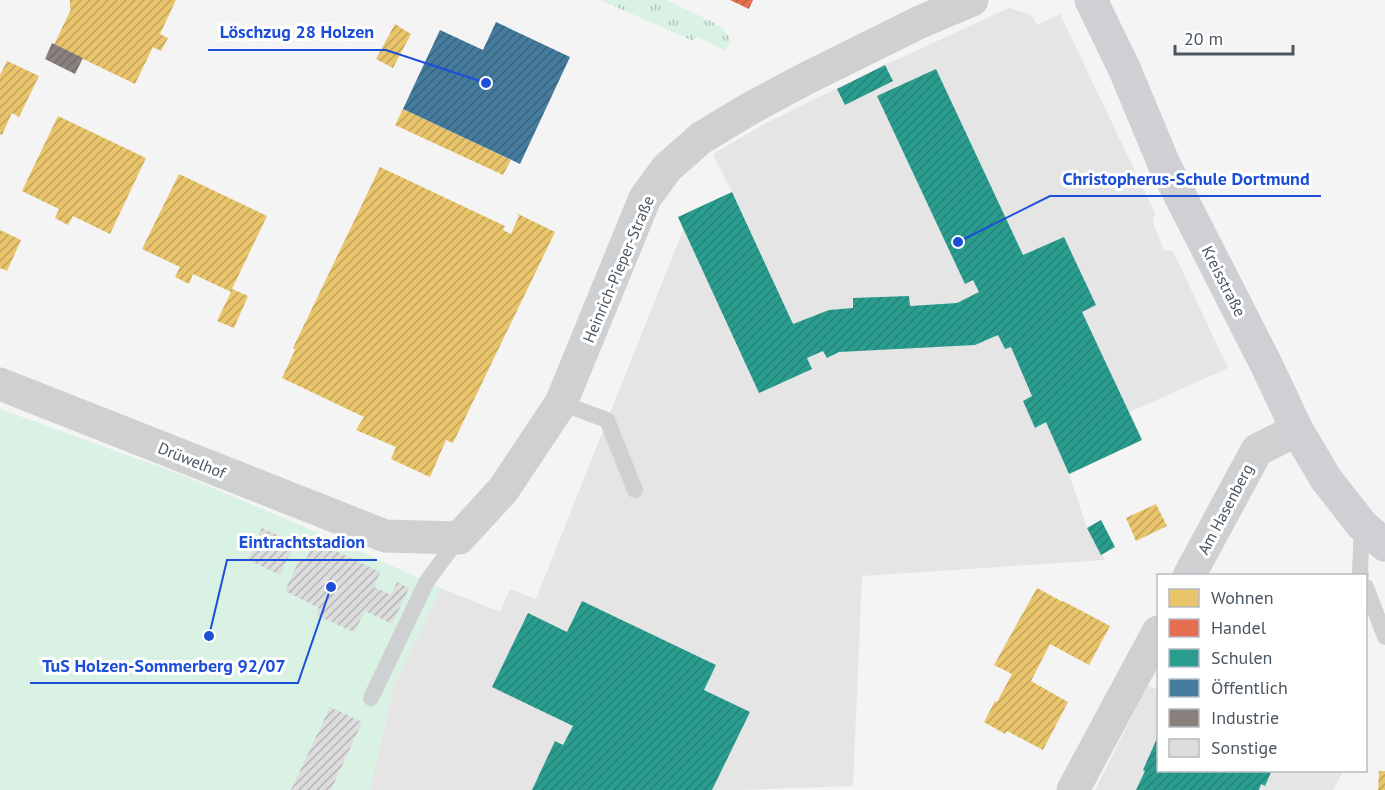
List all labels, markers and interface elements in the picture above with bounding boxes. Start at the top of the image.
callout: Löschzug 28 Holzen [208,14,386,50]
scale bar [1175,18,1294,56]
text: Löschzug 28 Holzen [220,20,374,43]
text: 20 m [1184,27,1223,50]
callout: Christopherus-Schule Dortmund [1050,160,1321,196]
text: Christopherus-Schule Dortmund [1062,167,1310,190]
street label: Heinrich-Pieper-Straße [578,193,658,345]
street label: Kreisstraße [1198,242,1250,320]
street label: Drüwelhof [155,437,230,483]
street label: Am Hasenberg [1193,460,1257,558]
callout: Eintrachtstadion [227,524,377,560]
text: Eintrachtstadion [239,530,365,553]
legend [1157,574,1367,772]
text: Wohnen [1211,586,1273,609]
text: Handel [1211,616,1267,639]
text: Schulen [1211,646,1272,669]
callout: TuS Holzen-Sommerberg 92/07 [30,647,298,683]
text: TuS Holzen-Sommerberg 92/07 [42,654,286,677]
text: Öffentlich [1211,676,1288,699]
text: Industrie [1211,706,1279,729]
text: Sonstige [1211,736,1277,759]

